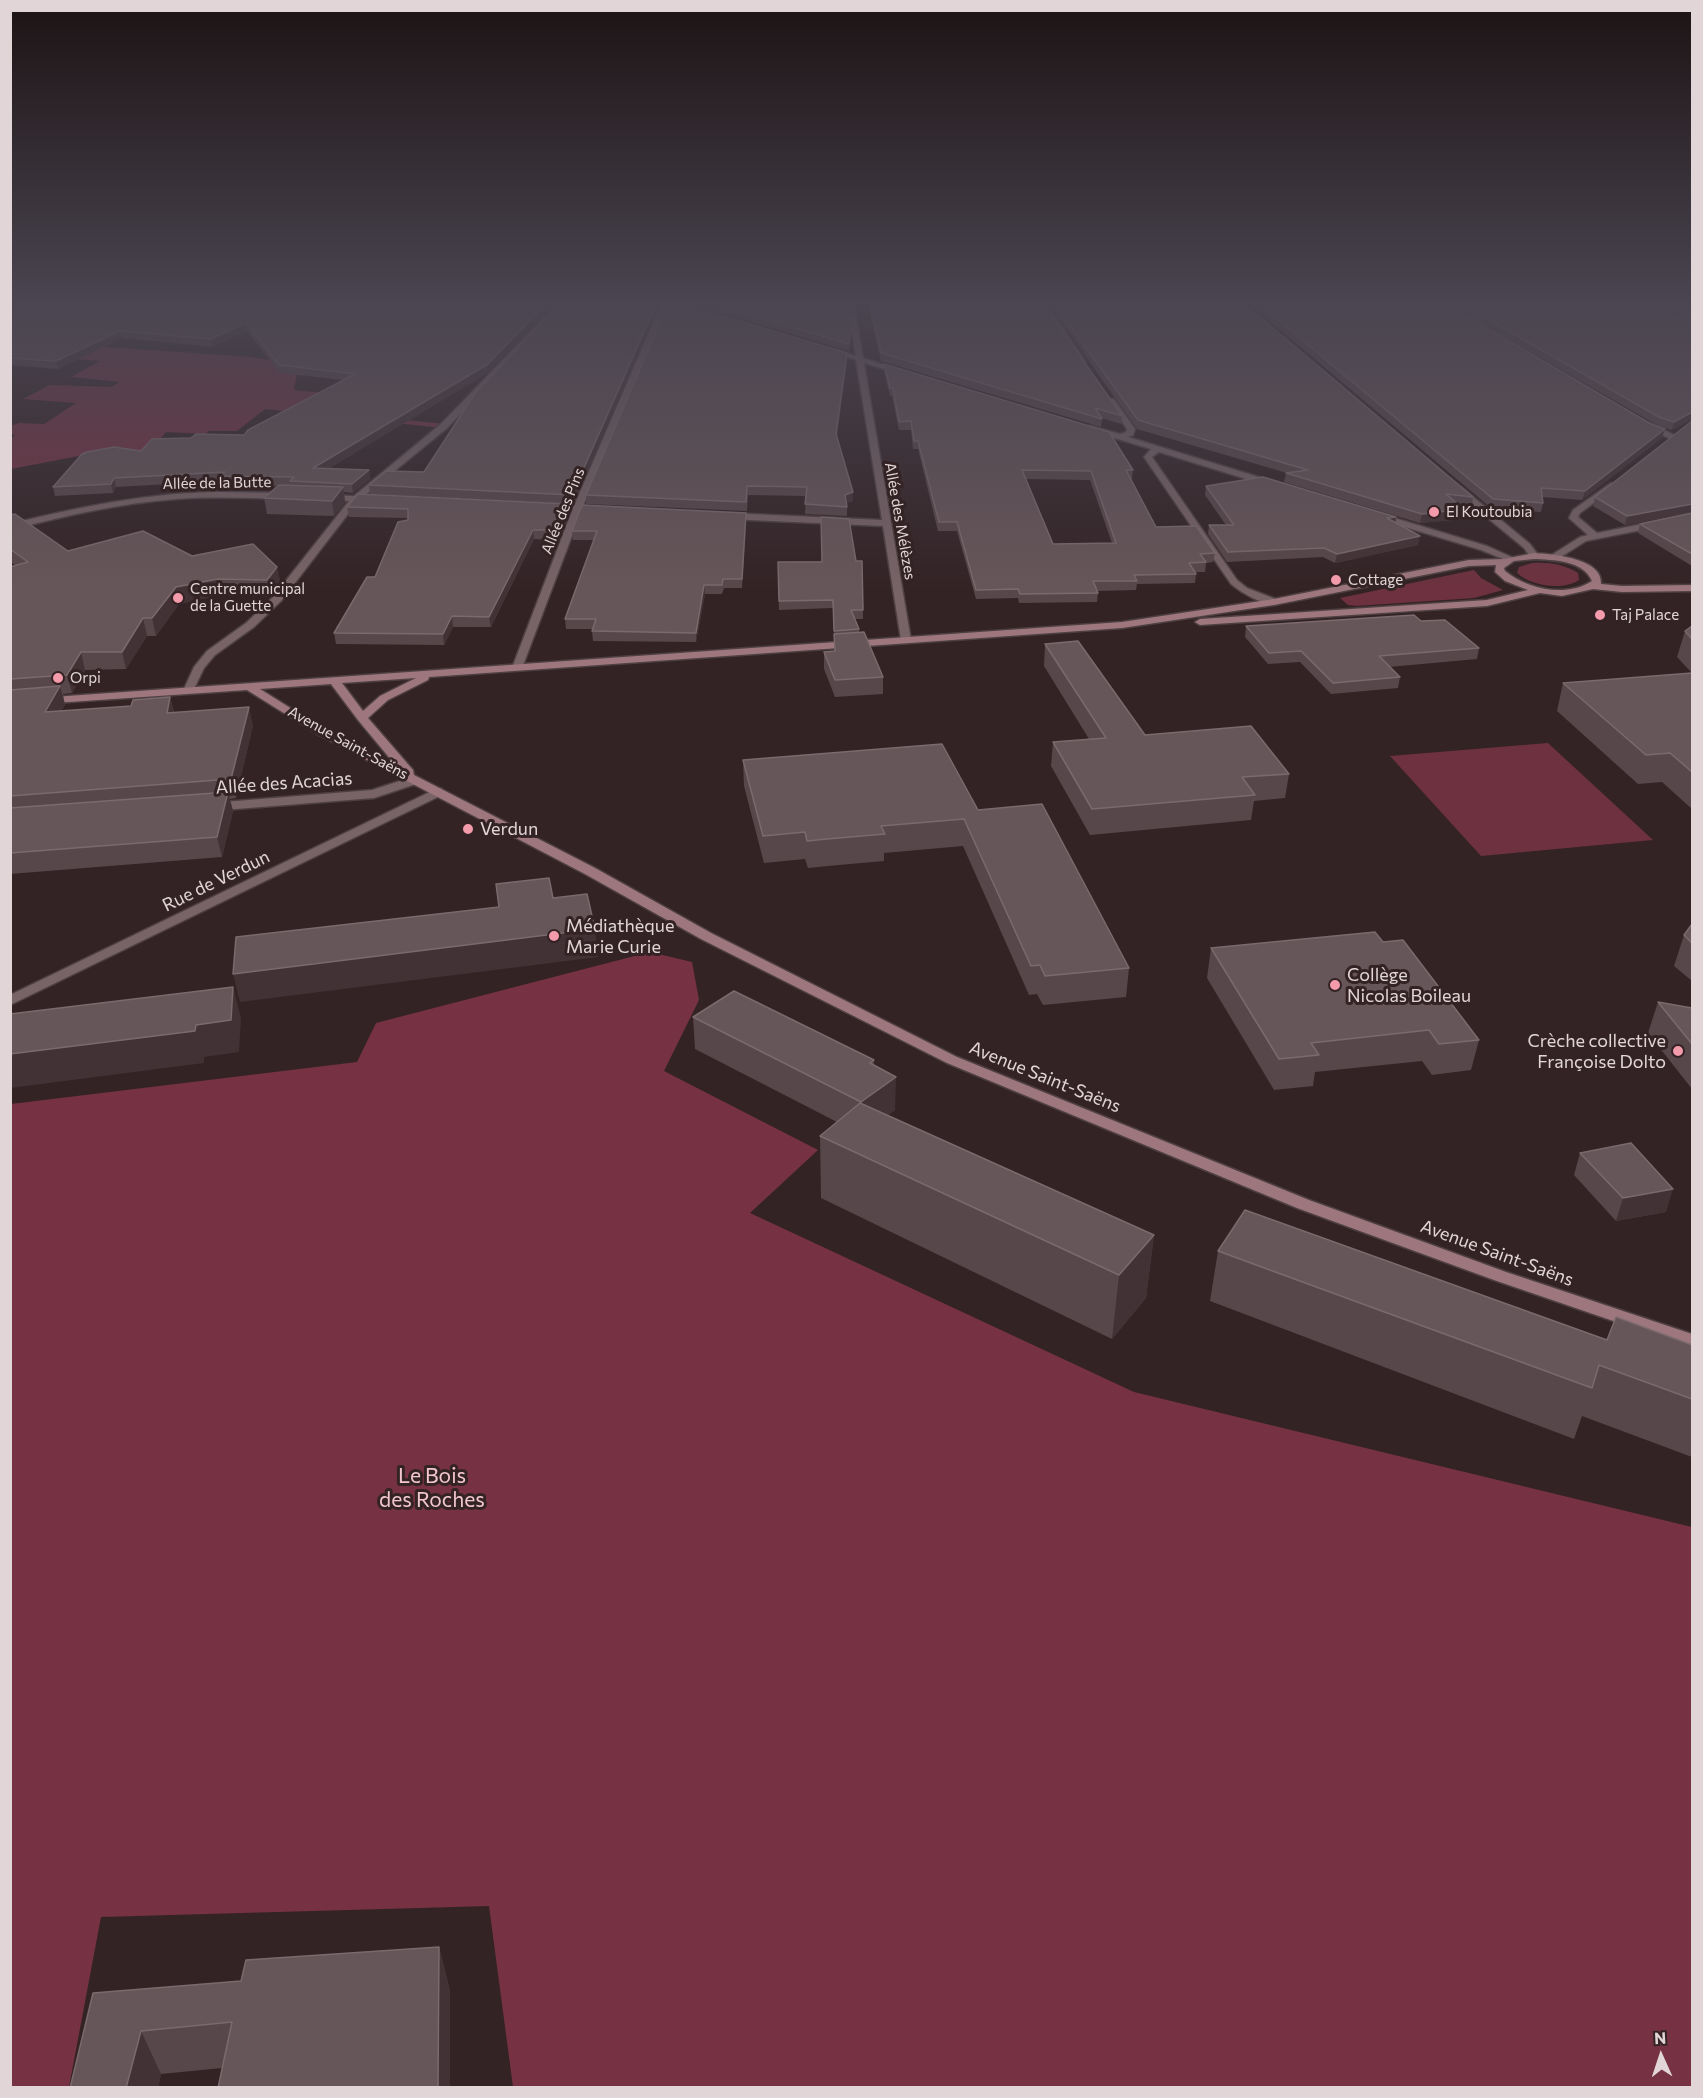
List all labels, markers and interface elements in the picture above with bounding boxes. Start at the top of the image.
street label: Allée des Mélèzes [881,461,919,581]
street label: Allée des Pins [537,465,589,557]
street label: Allée de la Butte [162,473,272,493]
place label: El Koutoubia [1446,503,1532,521]
marker: El Koutoubia [1427,505,1441,519]
place label: Cottage [1348,571,1403,589]
marker: Cottage [1329,573,1343,587]
place label: Centre municipal de la Guette [190,580,305,615]
marker: Centre municipal de la Guette [171,591,185,605]
place label: Taj Palace [1612,606,1679,624]
marker: Taj Palace [1593,608,1607,622]
place label: Orpi [70,669,101,687]
marker: Orpi [51,671,65,685]
street label: Avenue Saint-Saëns [285,703,411,783]
street label: Allée des Acacias [215,767,353,799]
place label: Verdun [480,818,538,840]
marker: Verdun [461,822,475,836]
street label: Rue de Verdun [159,846,273,916]
place label: Médiathèque Marie Curie [566,915,674,958]
marker: Médiathèque Marie Curie [547,929,561,943]
place label: Collège Nicolas Boileau [1347,964,1471,1006]
marker: Collège Nicolas Boileau [1328,978,1342,992]
place label: Crèche collective Françoise Dolto [1528,1030,1666,1072]
street label: Avenue Saint-Saëns [966,1037,1124,1117]
marker: Crèche collective Françoise Dolto [1671,1044,1685,1058]
street label: Avenue Saint-Saëns [1418,1215,1576,1291]
park label: Le Bois des Roches [379,1463,485,1513]
north arrow [1631,2026,1691,2086]
text: N [1654,2028,1667,2047]

